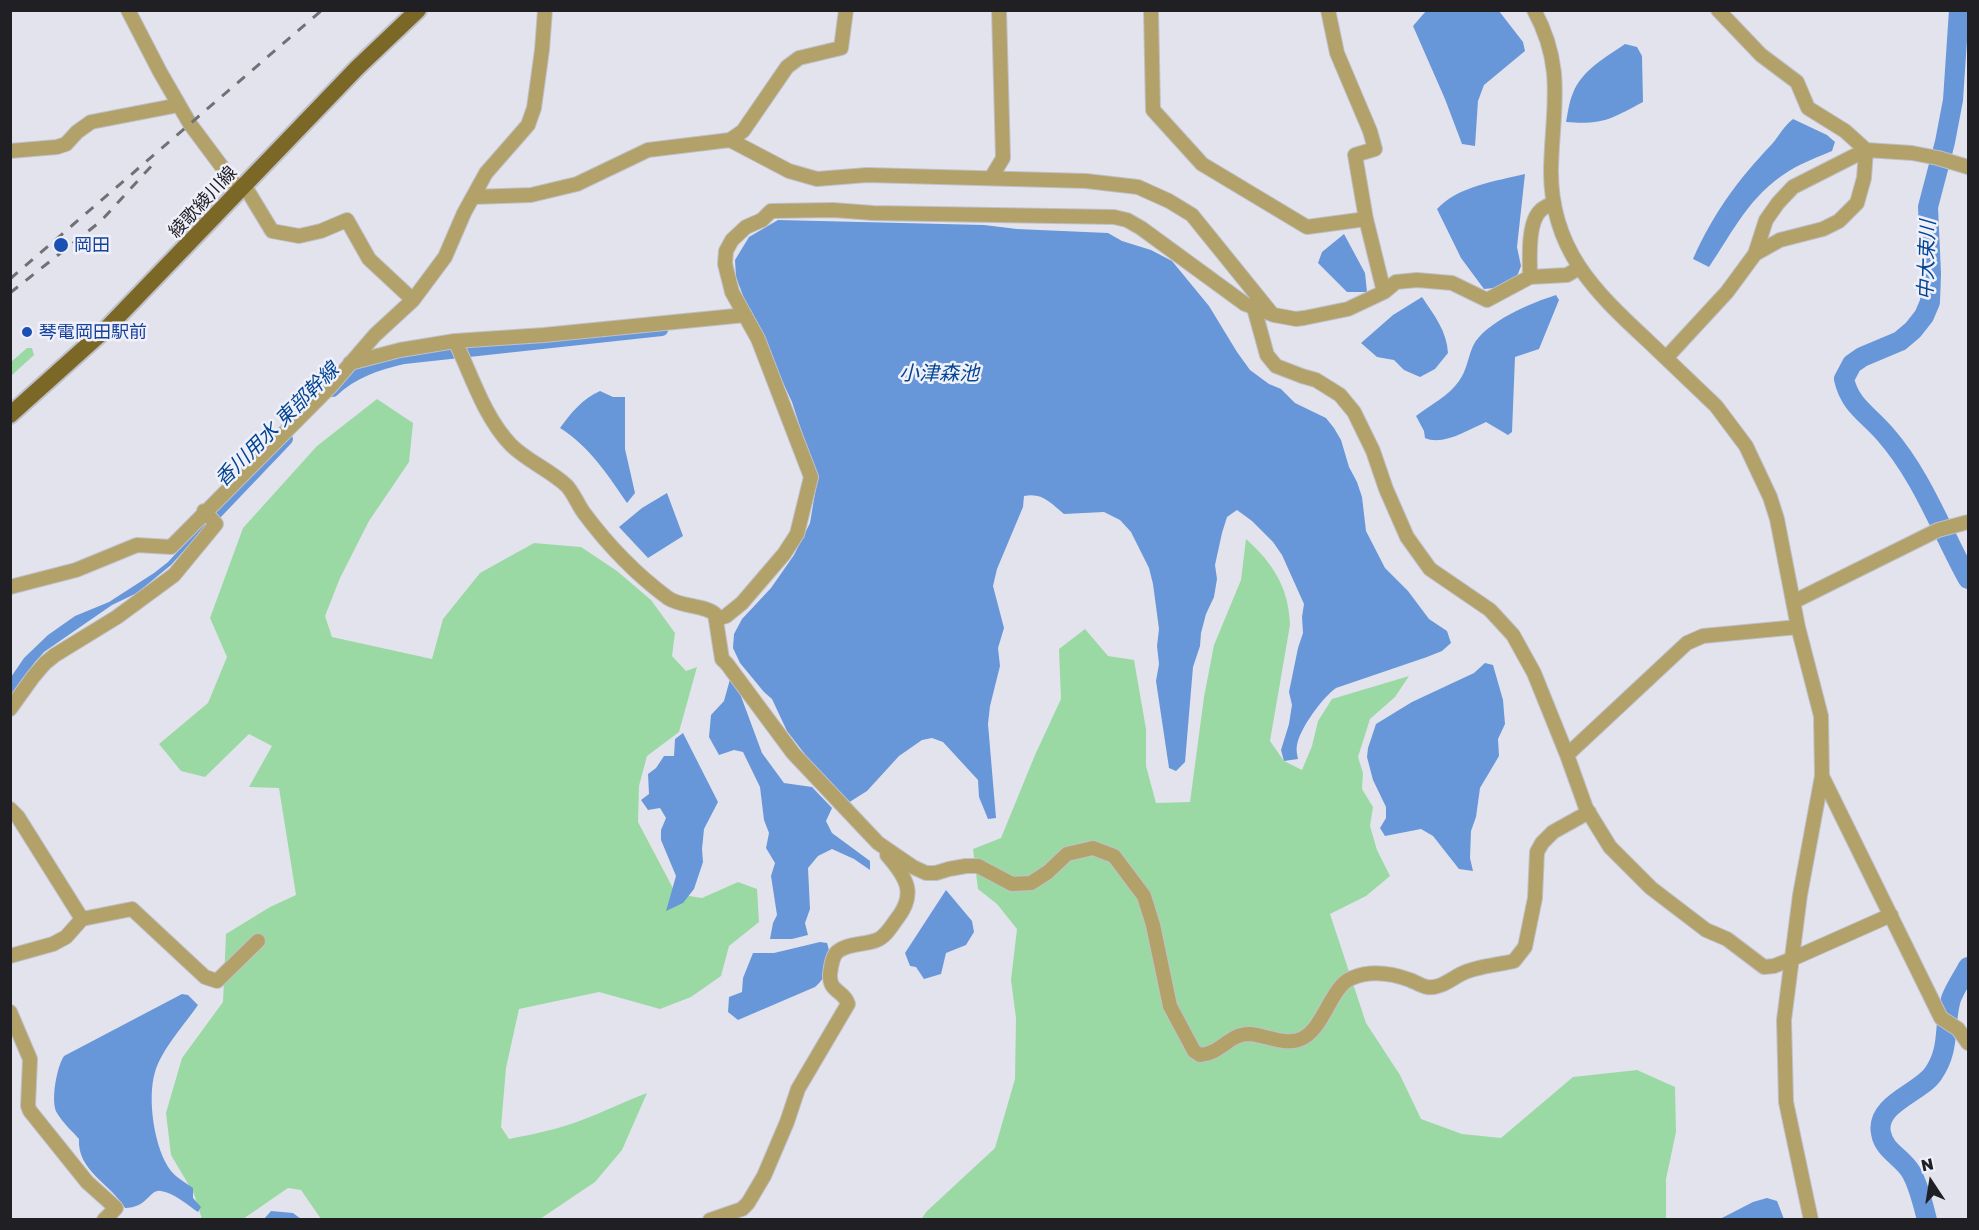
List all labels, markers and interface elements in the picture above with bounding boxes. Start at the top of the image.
street label: 綾歌綾川線 [164,162,242,242]
water label: 中大束川 [1914,220,1940,300]
place label: 岡田 [74,234,110,256]
marker: 岡田 [52,236,70,254]
place label: 琴電岡田駅前 [39,321,147,343]
marker: 琴電岡田駅前 [20,325,34,339]
water label: 香川用水 東部幹線 [210,358,344,492]
water label: 小津森池 [899,362,979,386]
north arrow [1901,1152,1961,1212]
text: N [1919,1153,1935,1175]

